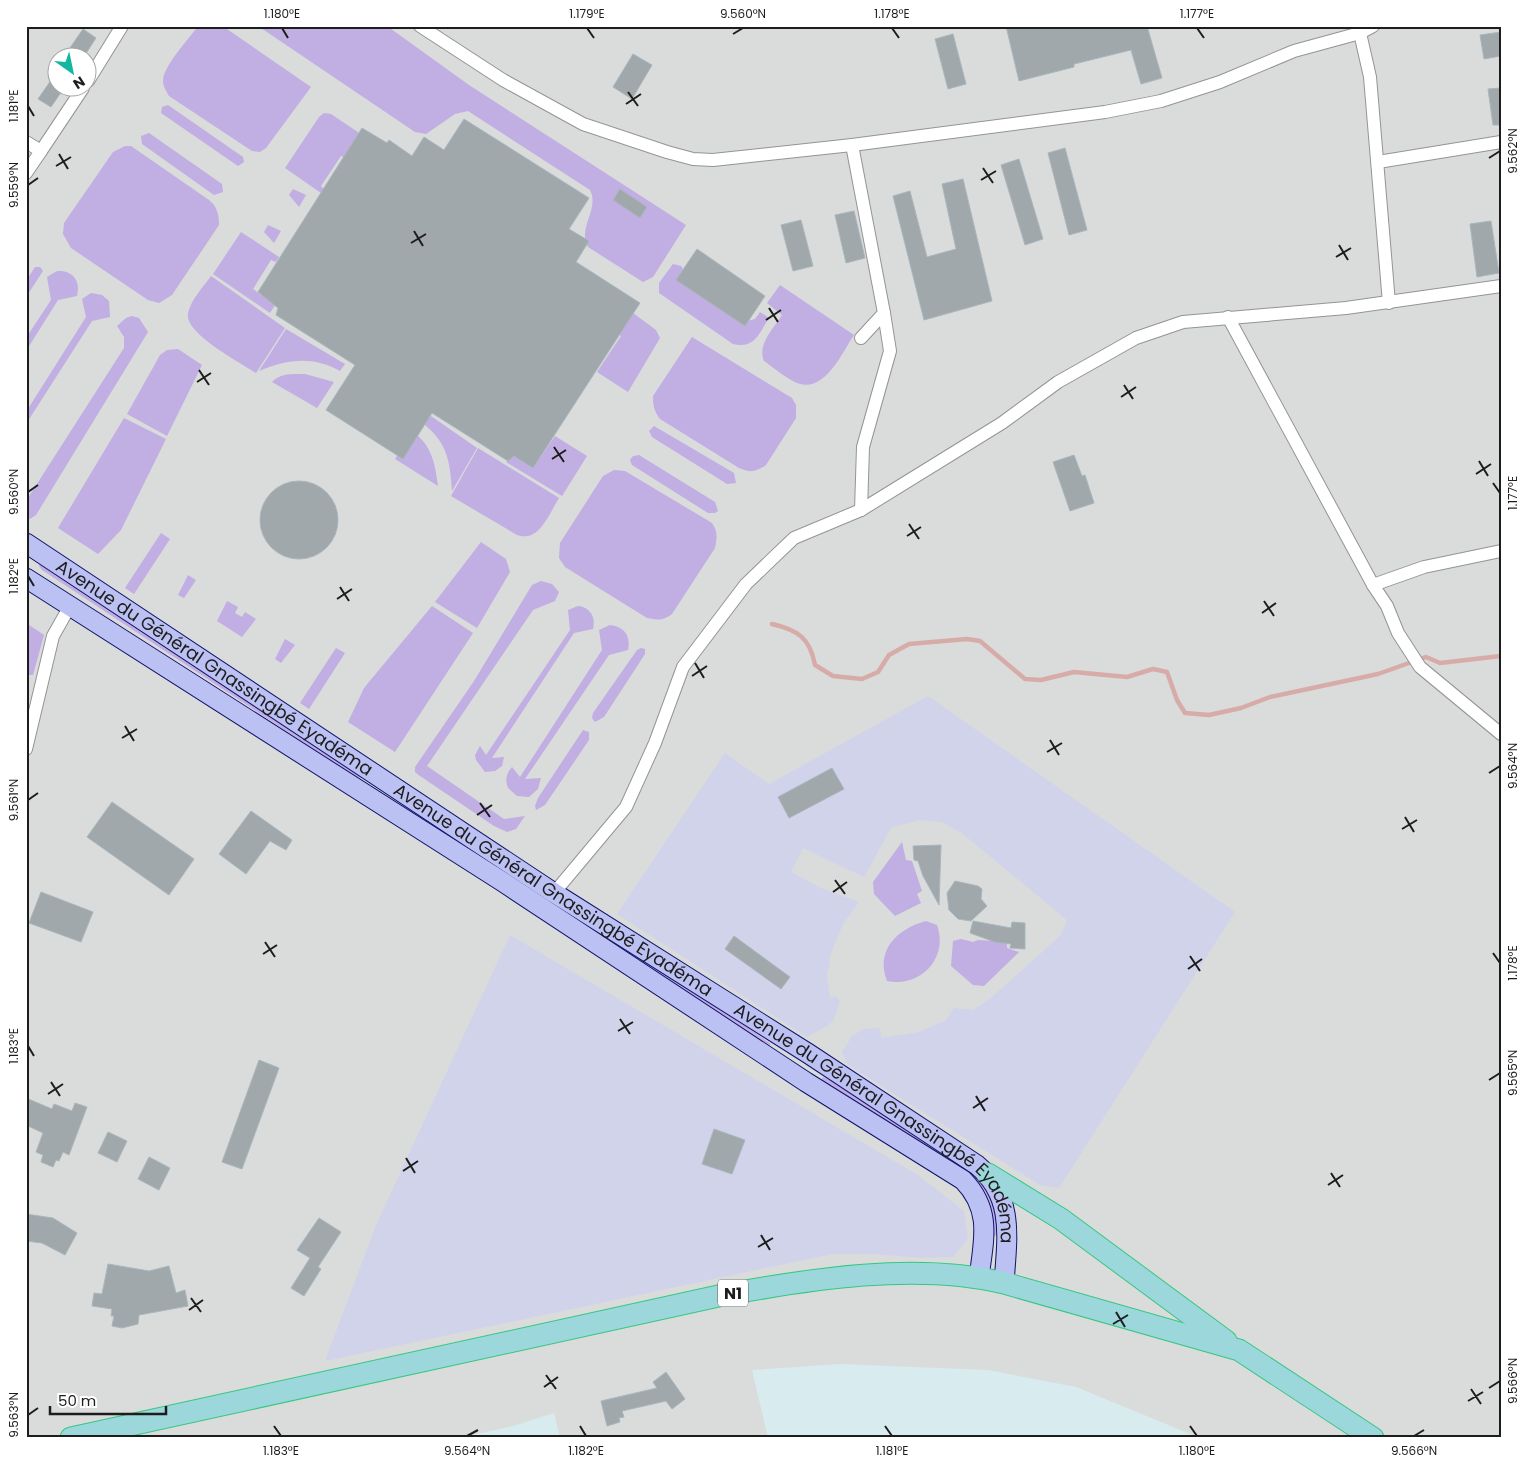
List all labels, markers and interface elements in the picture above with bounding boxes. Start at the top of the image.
text: 1.180°E [264,5,300,22]
text: 1.179°E [569,5,605,22]
text: 9.560°N [720,5,766,22]
text: 1.178°E [874,5,910,22]
text: 1.177°E [1180,5,1214,22]
north arrow [48,48,98,98]
text: N [69,72,89,94]
text: 1.181°E [5,90,22,122]
text: 9.562°N [1504,128,1521,174]
text: 9.559°N [5,162,22,208]
text: 9.560°N [5,469,22,515]
text: 1.177°E [1504,476,1521,510]
street label: Avenue du Général Gnassingbé Eyadéma [51,553,378,782]
text: 1.182°E [5,558,22,594]
text: 9.564°N [1504,743,1521,789]
street label: Avenue du Général Gnassingbé Eyadéma [389,777,718,1002]
text: 9.561°N [5,779,22,821]
text: 1.178°E [1504,945,1521,981]
street label: Avenue du Général Gnassingbé Eyadéma [729,997,1020,1244]
text: 1.183°E [5,1028,22,1064]
text: 9.565°N [1504,1050,1521,1096]
road number: N1 [718,1280,748,1306]
text: 9.566°N [1504,1358,1521,1404]
scale bar [50,1384,166,1416]
text: 50 m [58,1390,96,1411]
text: 9.563°N [5,1392,22,1438]
text: 1.183°E [263,1442,299,1459]
text: 9.564°N [444,1442,490,1459]
text: 1.182°E [568,1442,604,1459]
text: 1.181°E [876,1442,908,1459]
text: 1.180°E [1179,1442,1215,1459]
text: 9.566°N [1391,1442,1437,1459]

